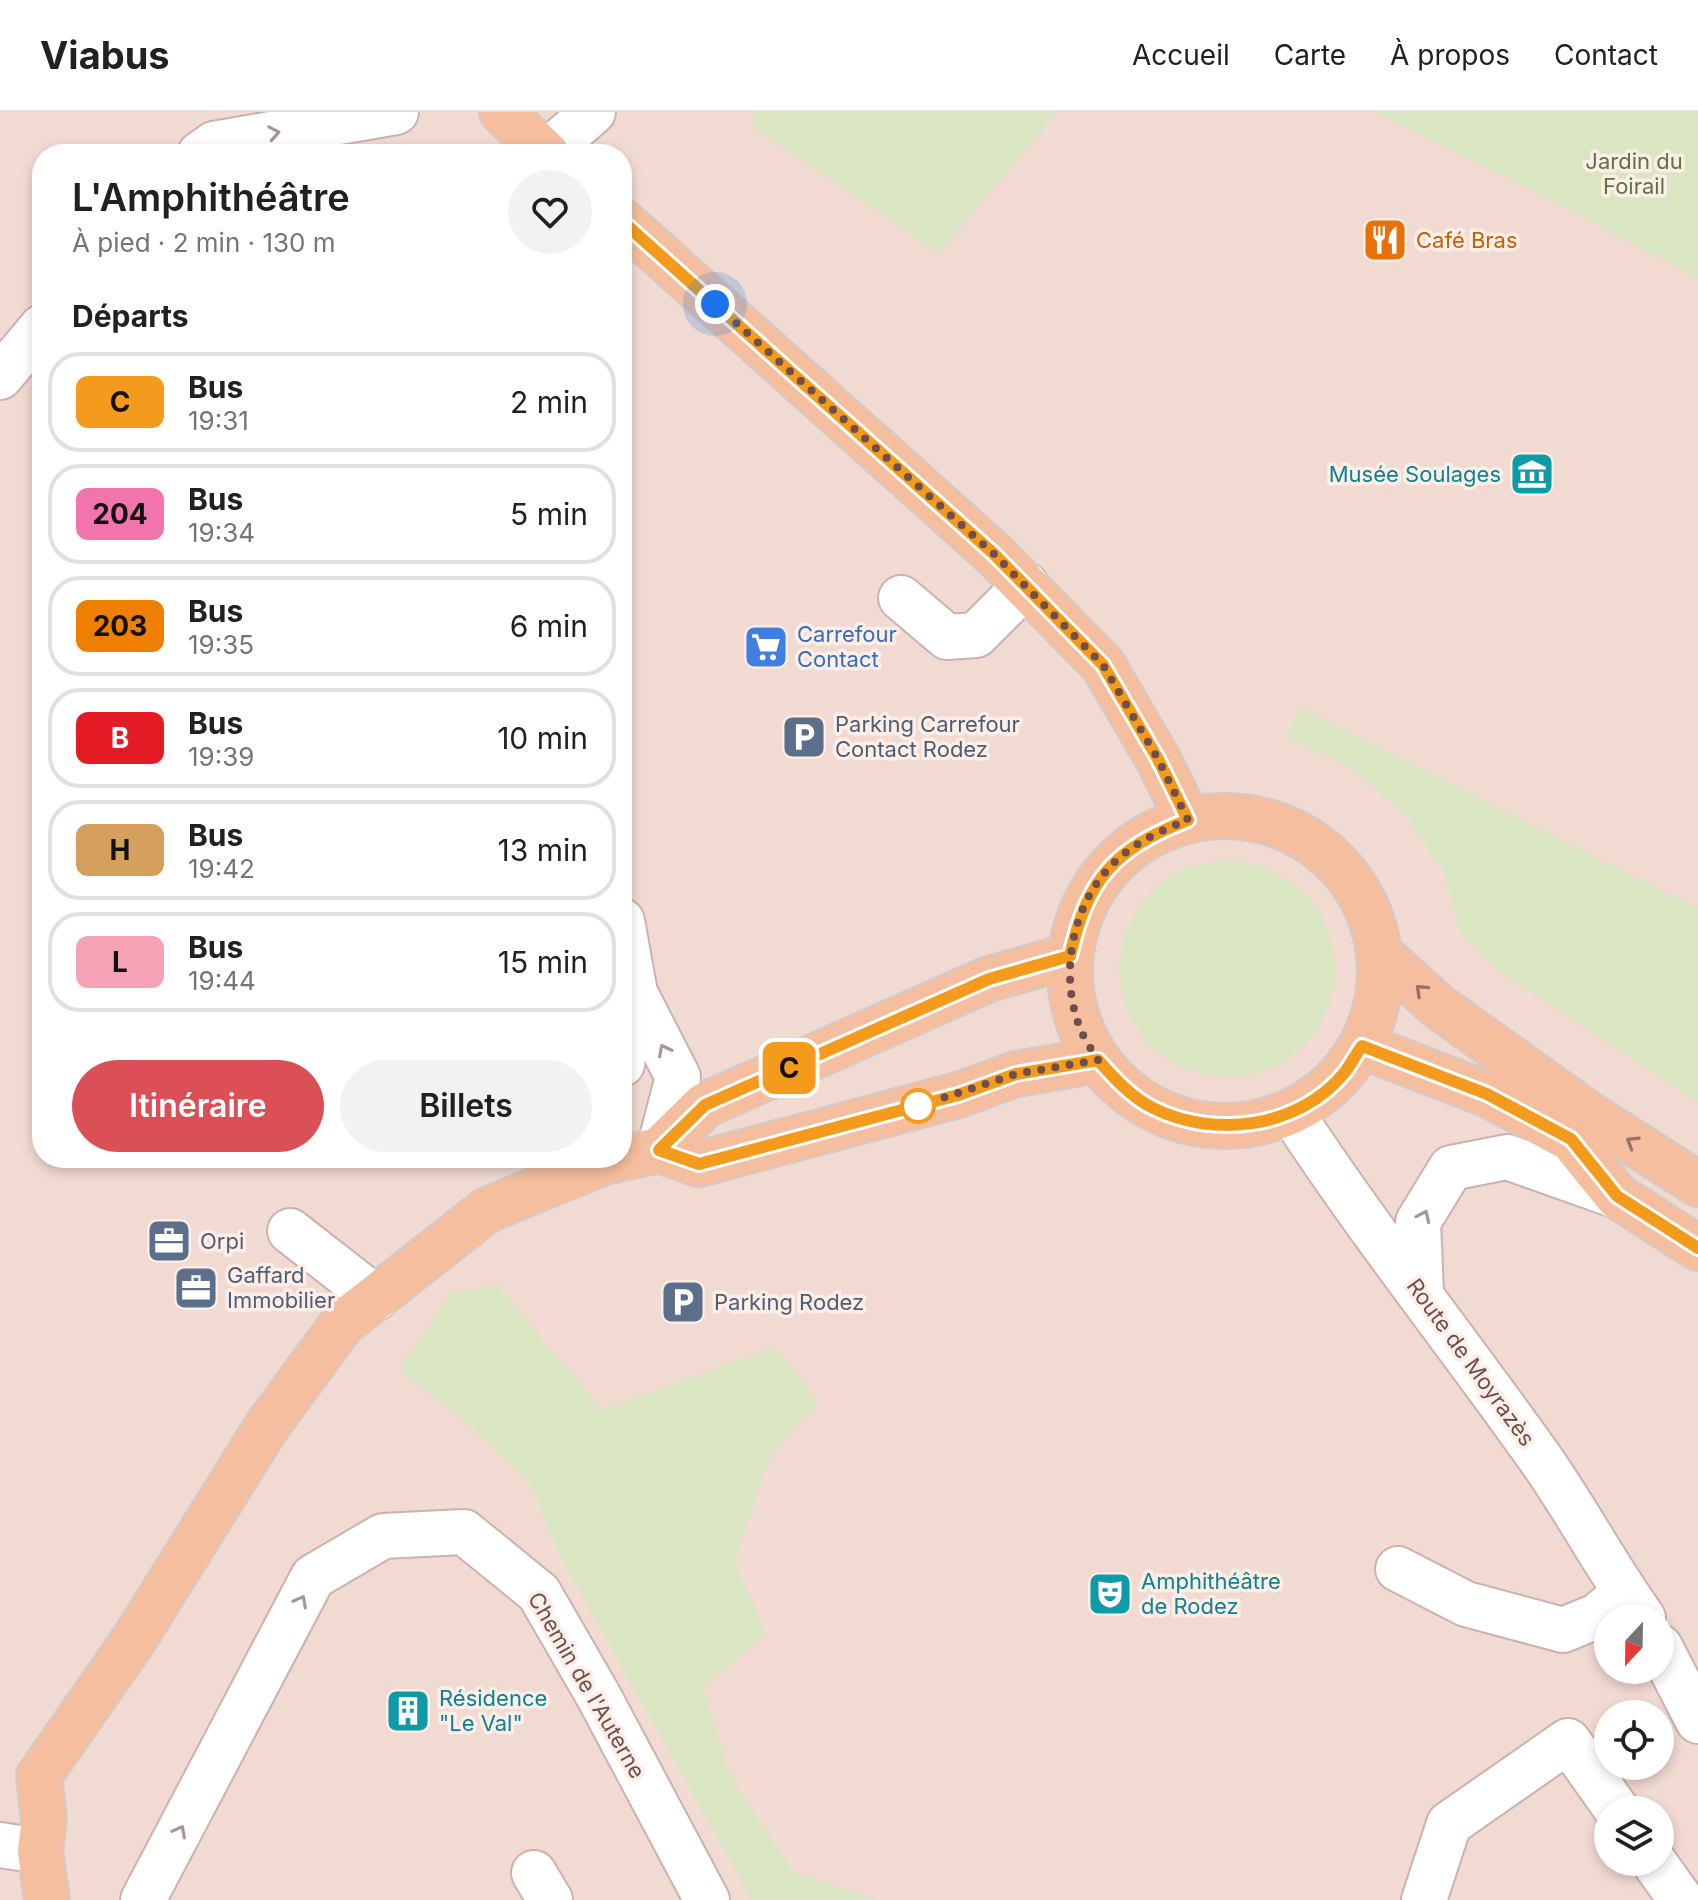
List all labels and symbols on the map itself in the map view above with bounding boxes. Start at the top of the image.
one-way arrow [267,126,281,143]
park label: Jardin du Foirail [1585,148,1683,199]
restaurant icon: Café Bras [1361,216,1409,264]
place label: Café Bras [1416,227,1518,253]
your location [695,284,735,324]
museum icon: Musée Soulages [1508,450,1556,498]
place label: Musée Soulages [1329,461,1501,487]
place label: Carrefour Contact [797,621,897,672]
supermarket icon: Carrefour Contact [742,623,790,671]
place label: Parking Carrefour Contact Rodez [835,711,1020,762]
parking icon: Parking Carrefour Contact Rodez [780,713,828,761]
one-way arrow [1416,985,1430,1000]
line badge: C [763,1042,815,1094]
one-way arrow [659,1044,674,1059]
unlabelled marker [901,1089,935,1123]
one-way arrow [1626,1136,1641,1151]
one-way arrow [1414,1209,1430,1224]
office icon: Orpi [145,1217,193,1265]
place label: Orpi [200,1228,244,1254]
place label: Gaffard Immobilier [227,1262,335,1313]
office icon: Gaffard Immobilier [172,1264,220,1312]
street label: Route de Moyrazès [1402,1273,1540,1451]
parking icon: Parking Rodez [659,1278,707,1326]
place label: Parking Rodez [714,1289,864,1315]
place label: Amphithéâtre de Rodez [1141,1568,1281,1619]
theatre icon: Amphithéâtre de Rodez [1086,1570,1134,1618]
street label: Chemin de l'Auterne [523,1587,651,1783]
one-way arrow [291,1594,306,1609]
north arrow [1594,1604,1674,1684]
place label: Résidence "Le Val" [439,1685,547,1736]
building icon: Résidence "Le Val" [384,1687,432,1735]
one-way arrow [170,1825,185,1839]

